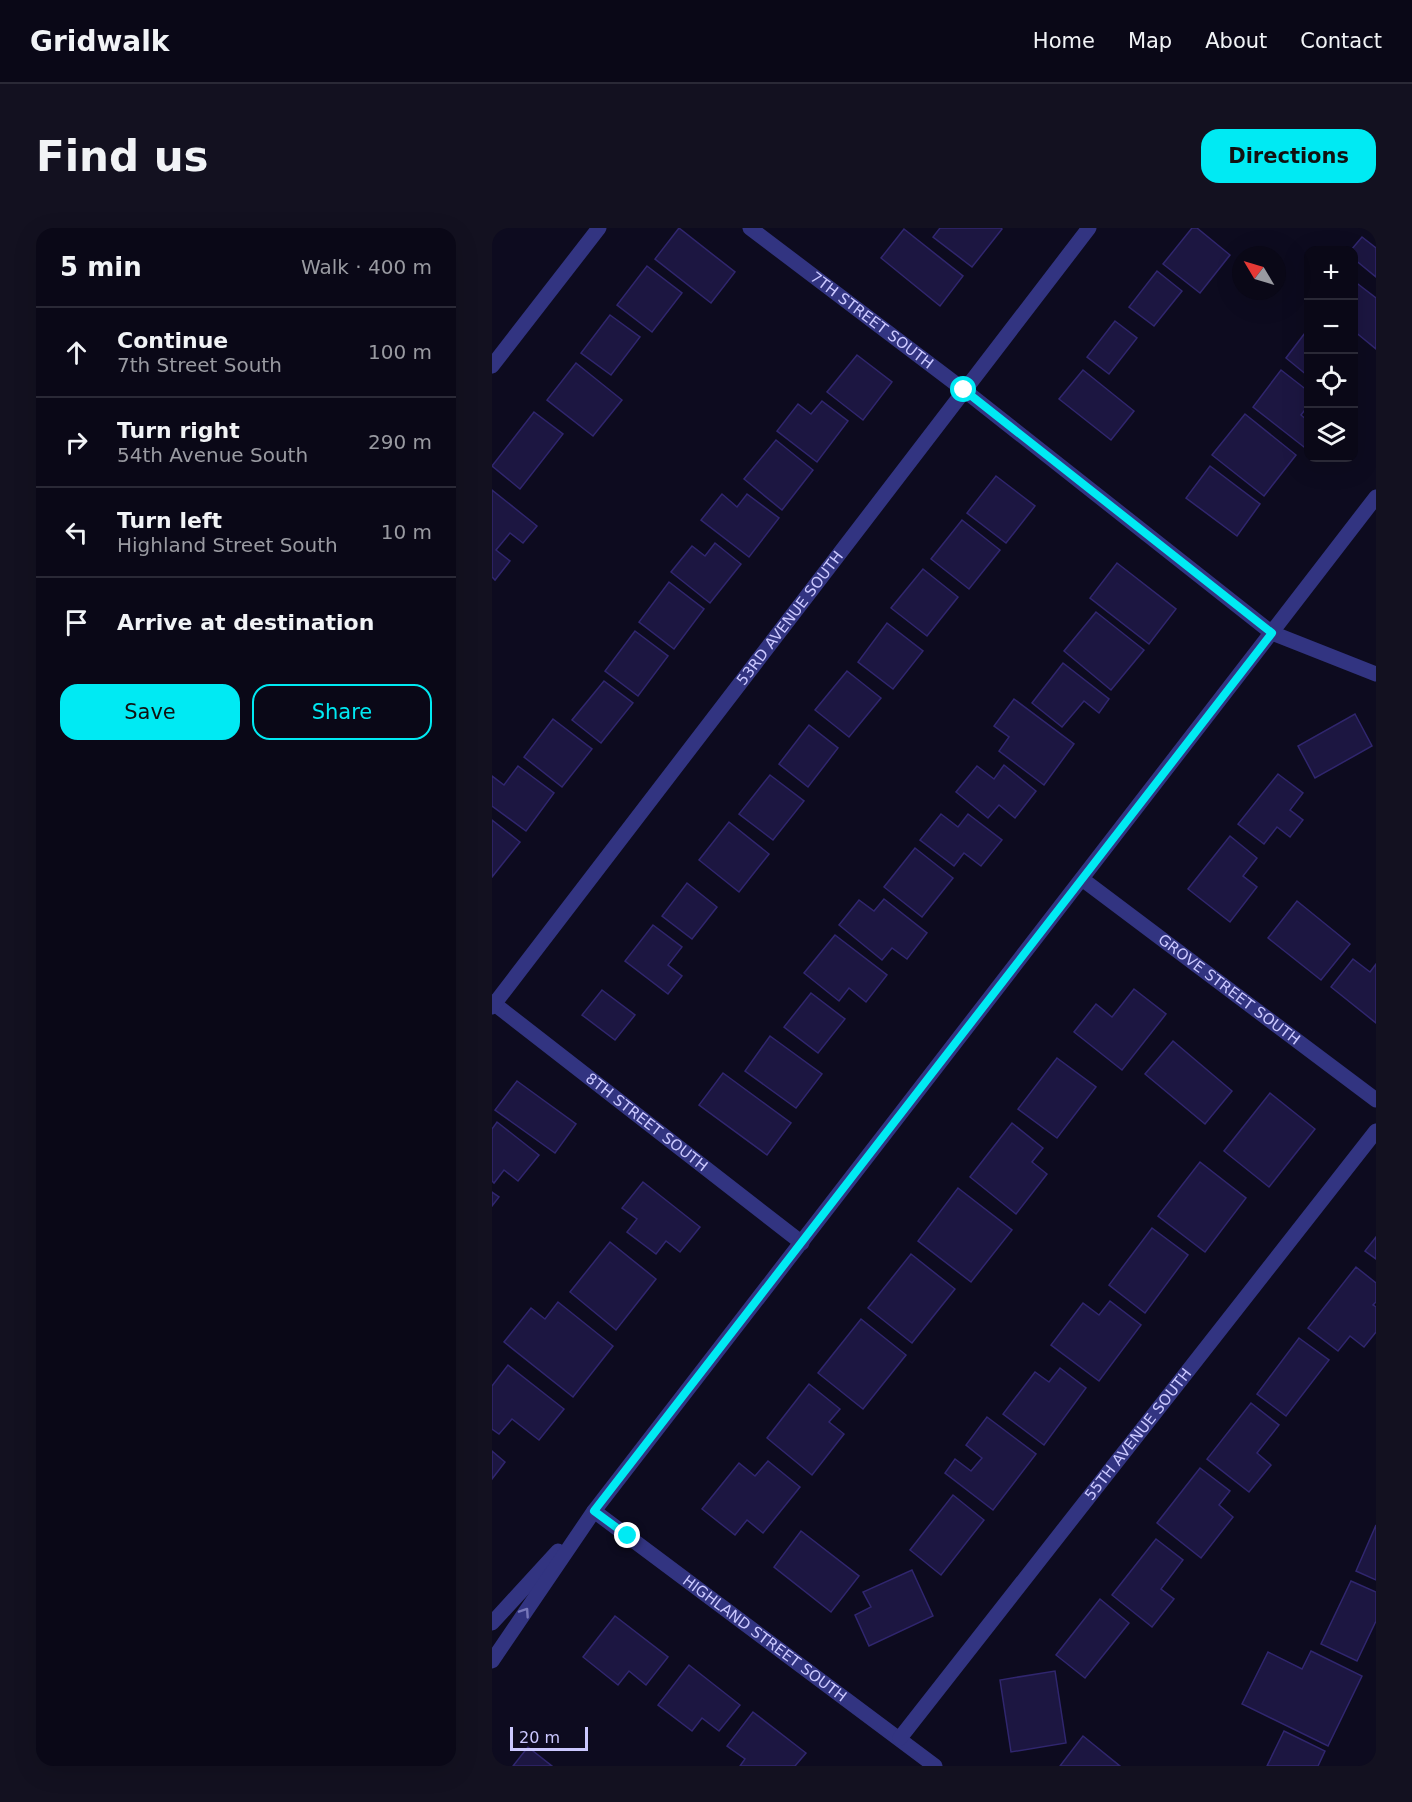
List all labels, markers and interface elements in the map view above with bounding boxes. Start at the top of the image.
text: Gridwalk [30,25,169,58]
text: Home [1033,29,1095,53]
text: Map [1128,29,1172,53]
text: About [1205,29,1267,53]
text: Contact [1300,29,1382,53]
button: Directions [1201,129,1376,183]
text: Find us [36,132,209,181]
north arrow [1232,246,1286,300]
map controls [1304,246,1358,462]
button: + [1304,246,1358,300]
text: 5 min [60,252,142,282]
text: Walk · 400 m [301,255,432,279]
street label: 7TH STREET SOUTH [807,268,937,373]
button: − [1304,300,1358,354]
text: Continue [117,328,228,353]
icon: ahead [60,336,93,369]
text: 100 m [368,340,432,364]
text: 7th Street South [117,353,282,377]
button: locate [1304,354,1358,408]
route start [950,376,976,402]
button: layers [1304,408,1358,462]
text: Turn right [117,418,240,443]
icon: right [60,426,93,459]
text: 290 m [368,430,432,454]
text: 54th Avenue South [117,443,308,467]
text: Turn left [117,508,222,533]
icon: left [60,516,93,549]
text: 10 m [381,520,432,544]
text: Highland Street South [117,533,338,557]
street label: 53RD AVENUE SOUTH [733,547,847,689]
icon: arrive [60,606,93,639]
text: Arrive at destination [117,610,374,635]
button: Save [60,684,240,740]
button: Share [252,684,432,740]
street label: GROVE STREET SOUTH [1155,930,1304,1049]
street label: 8TH STREET SOUTH [582,1069,711,1175]
street label: 55TH AVENUE SOUTH [1081,1365,1195,1504]
route end [614,1522,640,1548]
street label: HIGHLAND STREET SOUTH [679,1571,850,1706]
one-way arrow [518,1608,529,1619]
scale bar [510,1724,588,1752]
text: 20 m [519,1728,560,1747]

